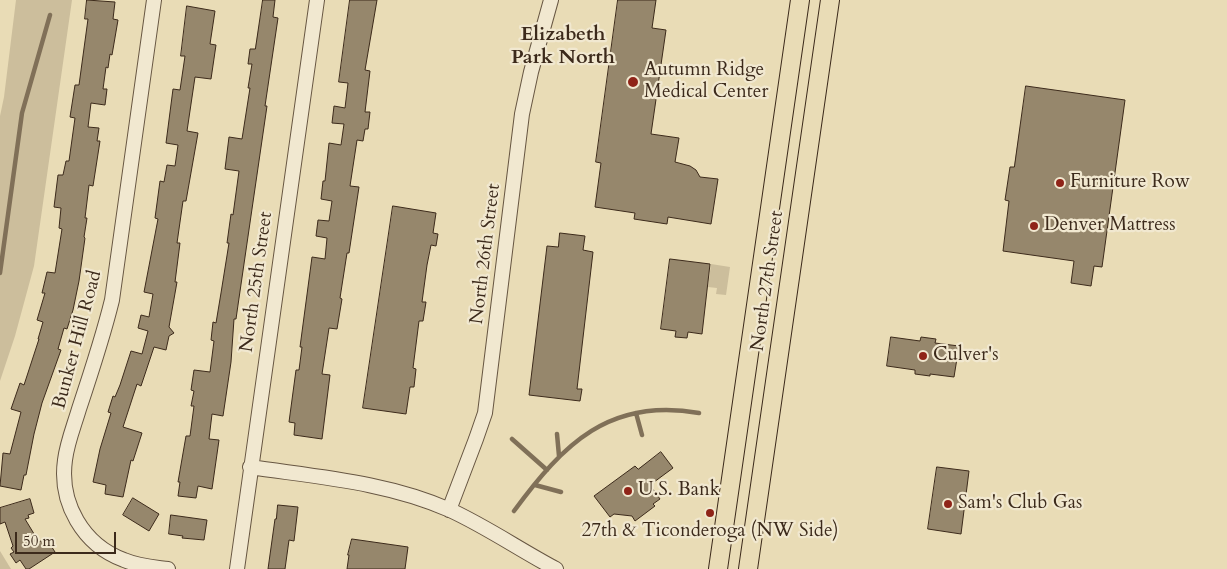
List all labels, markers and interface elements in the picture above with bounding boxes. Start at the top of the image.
district label: Elizabeth Park North [511,23,615,70]
place label: Autumn Ridge Medical Center [644,60,768,104]
marker: Autumn Ridge Medical Center [626,75,640,89]
place label: Furniture Row [1070,172,1190,194]
marker: Furniture Row [1054,177,1066,189]
street label: North 26th Street [466,182,506,326]
street label: North 27th Street [747,209,789,353]
street label: North 25th Street [236,210,278,354]
place label: Denver Mattress [1044,215,1176,237]
marker: Denver Mattress [1028,220,1040,232]
street label: Bunker Hill Road [49,268,107,412]
place label: Culver's [933,345,999,367]
marker: Culver's [917,350,929,362]
place label: U.S. Bank [638,480,720,502]
marker: U.S. Bank [622,485,634,497]
place label: Sam's Club Gas [958,493,1082,515]
marker: Sam's Club Gas [942,498,954,510]
marker: 27th & Ticonderoga (NW Side) [704,507,716,519]
place label: 27th & Ticonderoga (NW Side) [581,521,839,543]
scale bar [18,522,119,554]
text: 50 m [23,531,55,551]

